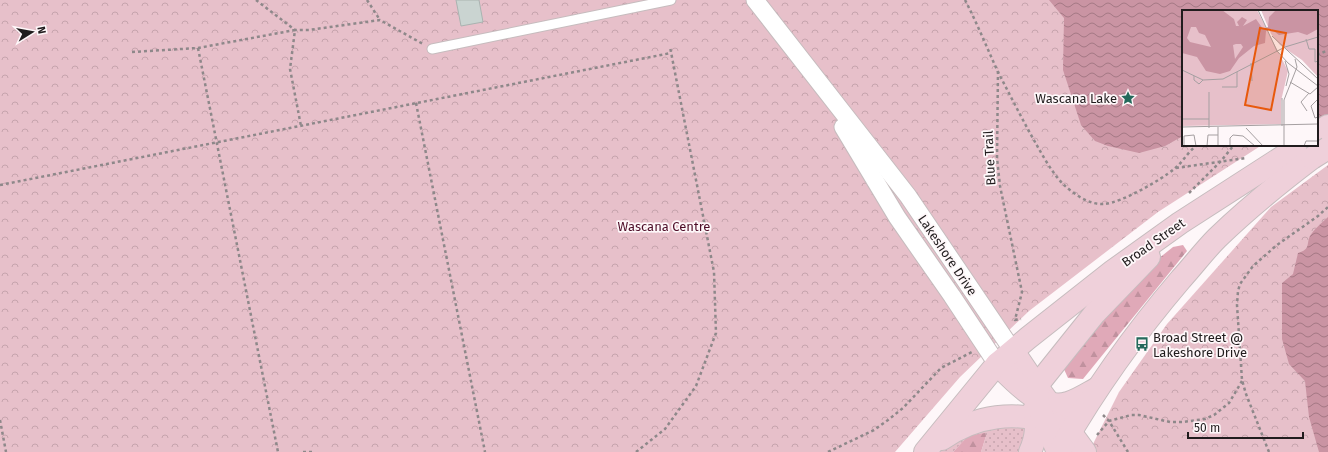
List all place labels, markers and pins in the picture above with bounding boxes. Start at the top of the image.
place icon: Wascana Lake [1120,90,1136,106]
place label: Wascana Lake [1035,91,1117,106]
place label: Broad Street @ Lakeshore Drive [1153,330,1247,360]
bus stop icon: Broad Street @ Lakeshore Drive [1134,336,1150,352]

